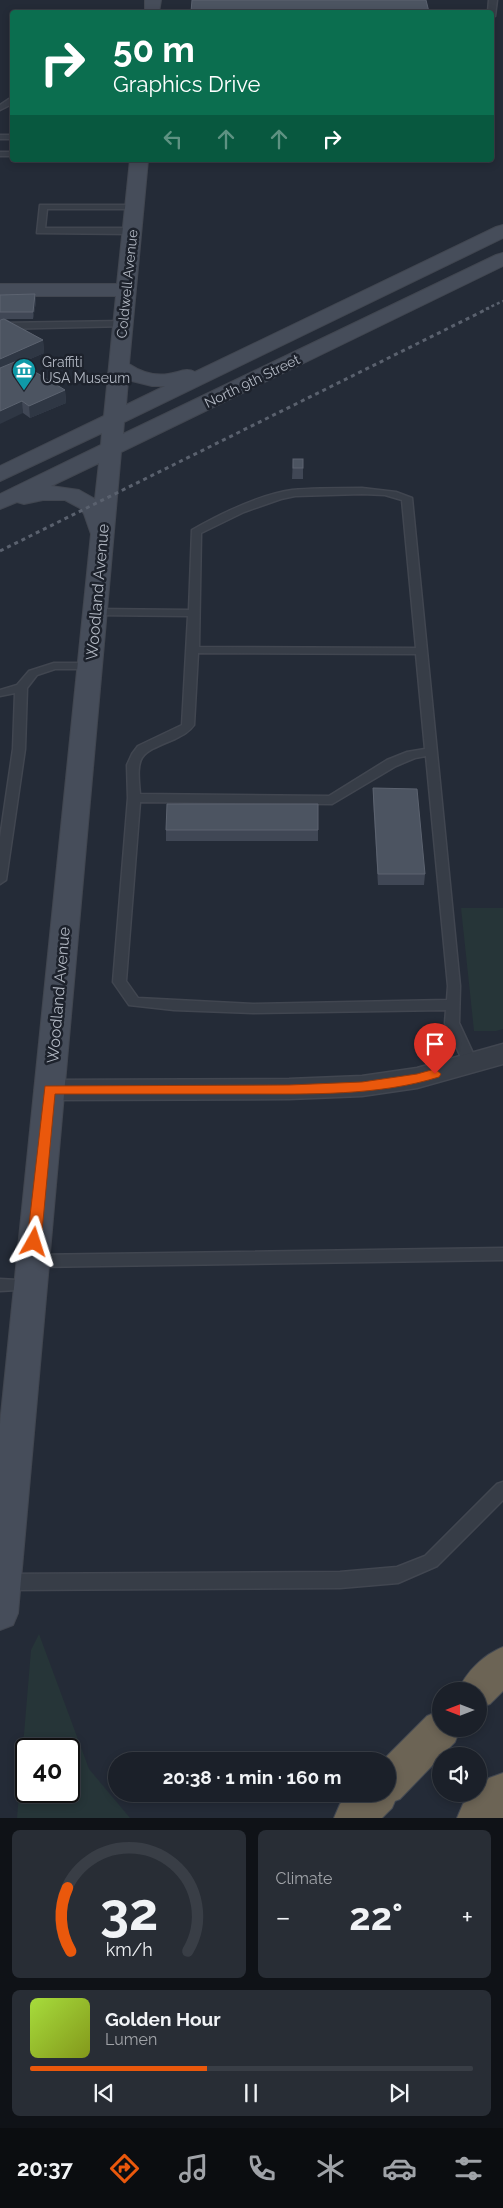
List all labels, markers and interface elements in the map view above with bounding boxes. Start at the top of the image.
text: 50 m [113,29,195,70]
icon: right [30,30,95,95]
text: Graphics Drive [113,71,260,97]
icon: left [159,125,187,153]
icon: ahead [212,125,240,153]
icon: ahead [265,125,293,153]
icon: right [318,125,346,153]
street label: Coldwell Avenue [113,229,141,339]
street label: North 9th Street [202,351,302,411]
place label: Graffiti USA Museum [42,354,130,386]
museum icon: Graffiti USA Museum [11,357,37,391]
street label: Woodland Avenue [82,523,113,661]
street label: Woodland Avenue [43,926,74,1064]
pin [414,1023,456,1074]
icon: arrive [421,1030,449,1058]
position arrow [7,1215,59,1267]
north arrow [432,1682,488,1738]
map controls [432,1682,487,1802]
speed limit sign: 40 [15,1738,80,1803]
button: sound [432,1747,487,1802]
text: 20:38 · 1 min · 160 m [163,1766,341,1788]
text: Climate [276,1869,332,1888]
text: 32 [100,1881,158,1942]
text: 22° [349,1894,403,1939]
text: − [276,1901,291,1934]
text: + [461,1901,473,1934]
text: km/h [105,1939,152,1960]
text: Golden Hour [105,2008,221,2030]
text: Lumen [105,2030,157,2049]
icon: previous [90,2079,118,2107]
icon: pause [237,2079,265,2107]
icon: next [385,2079,413,2107]
icon: directions [107,2151,142,2186]
icon: music [176,2151,211,2186]
icon: phone [244,2151,279,2186]
icon: climate [313,2151,348,2186]
icon: car [382,2151,417,2186]
icon: filters [451,2151,486,2186]
text: 20:37 [17,2155,73,2181]

